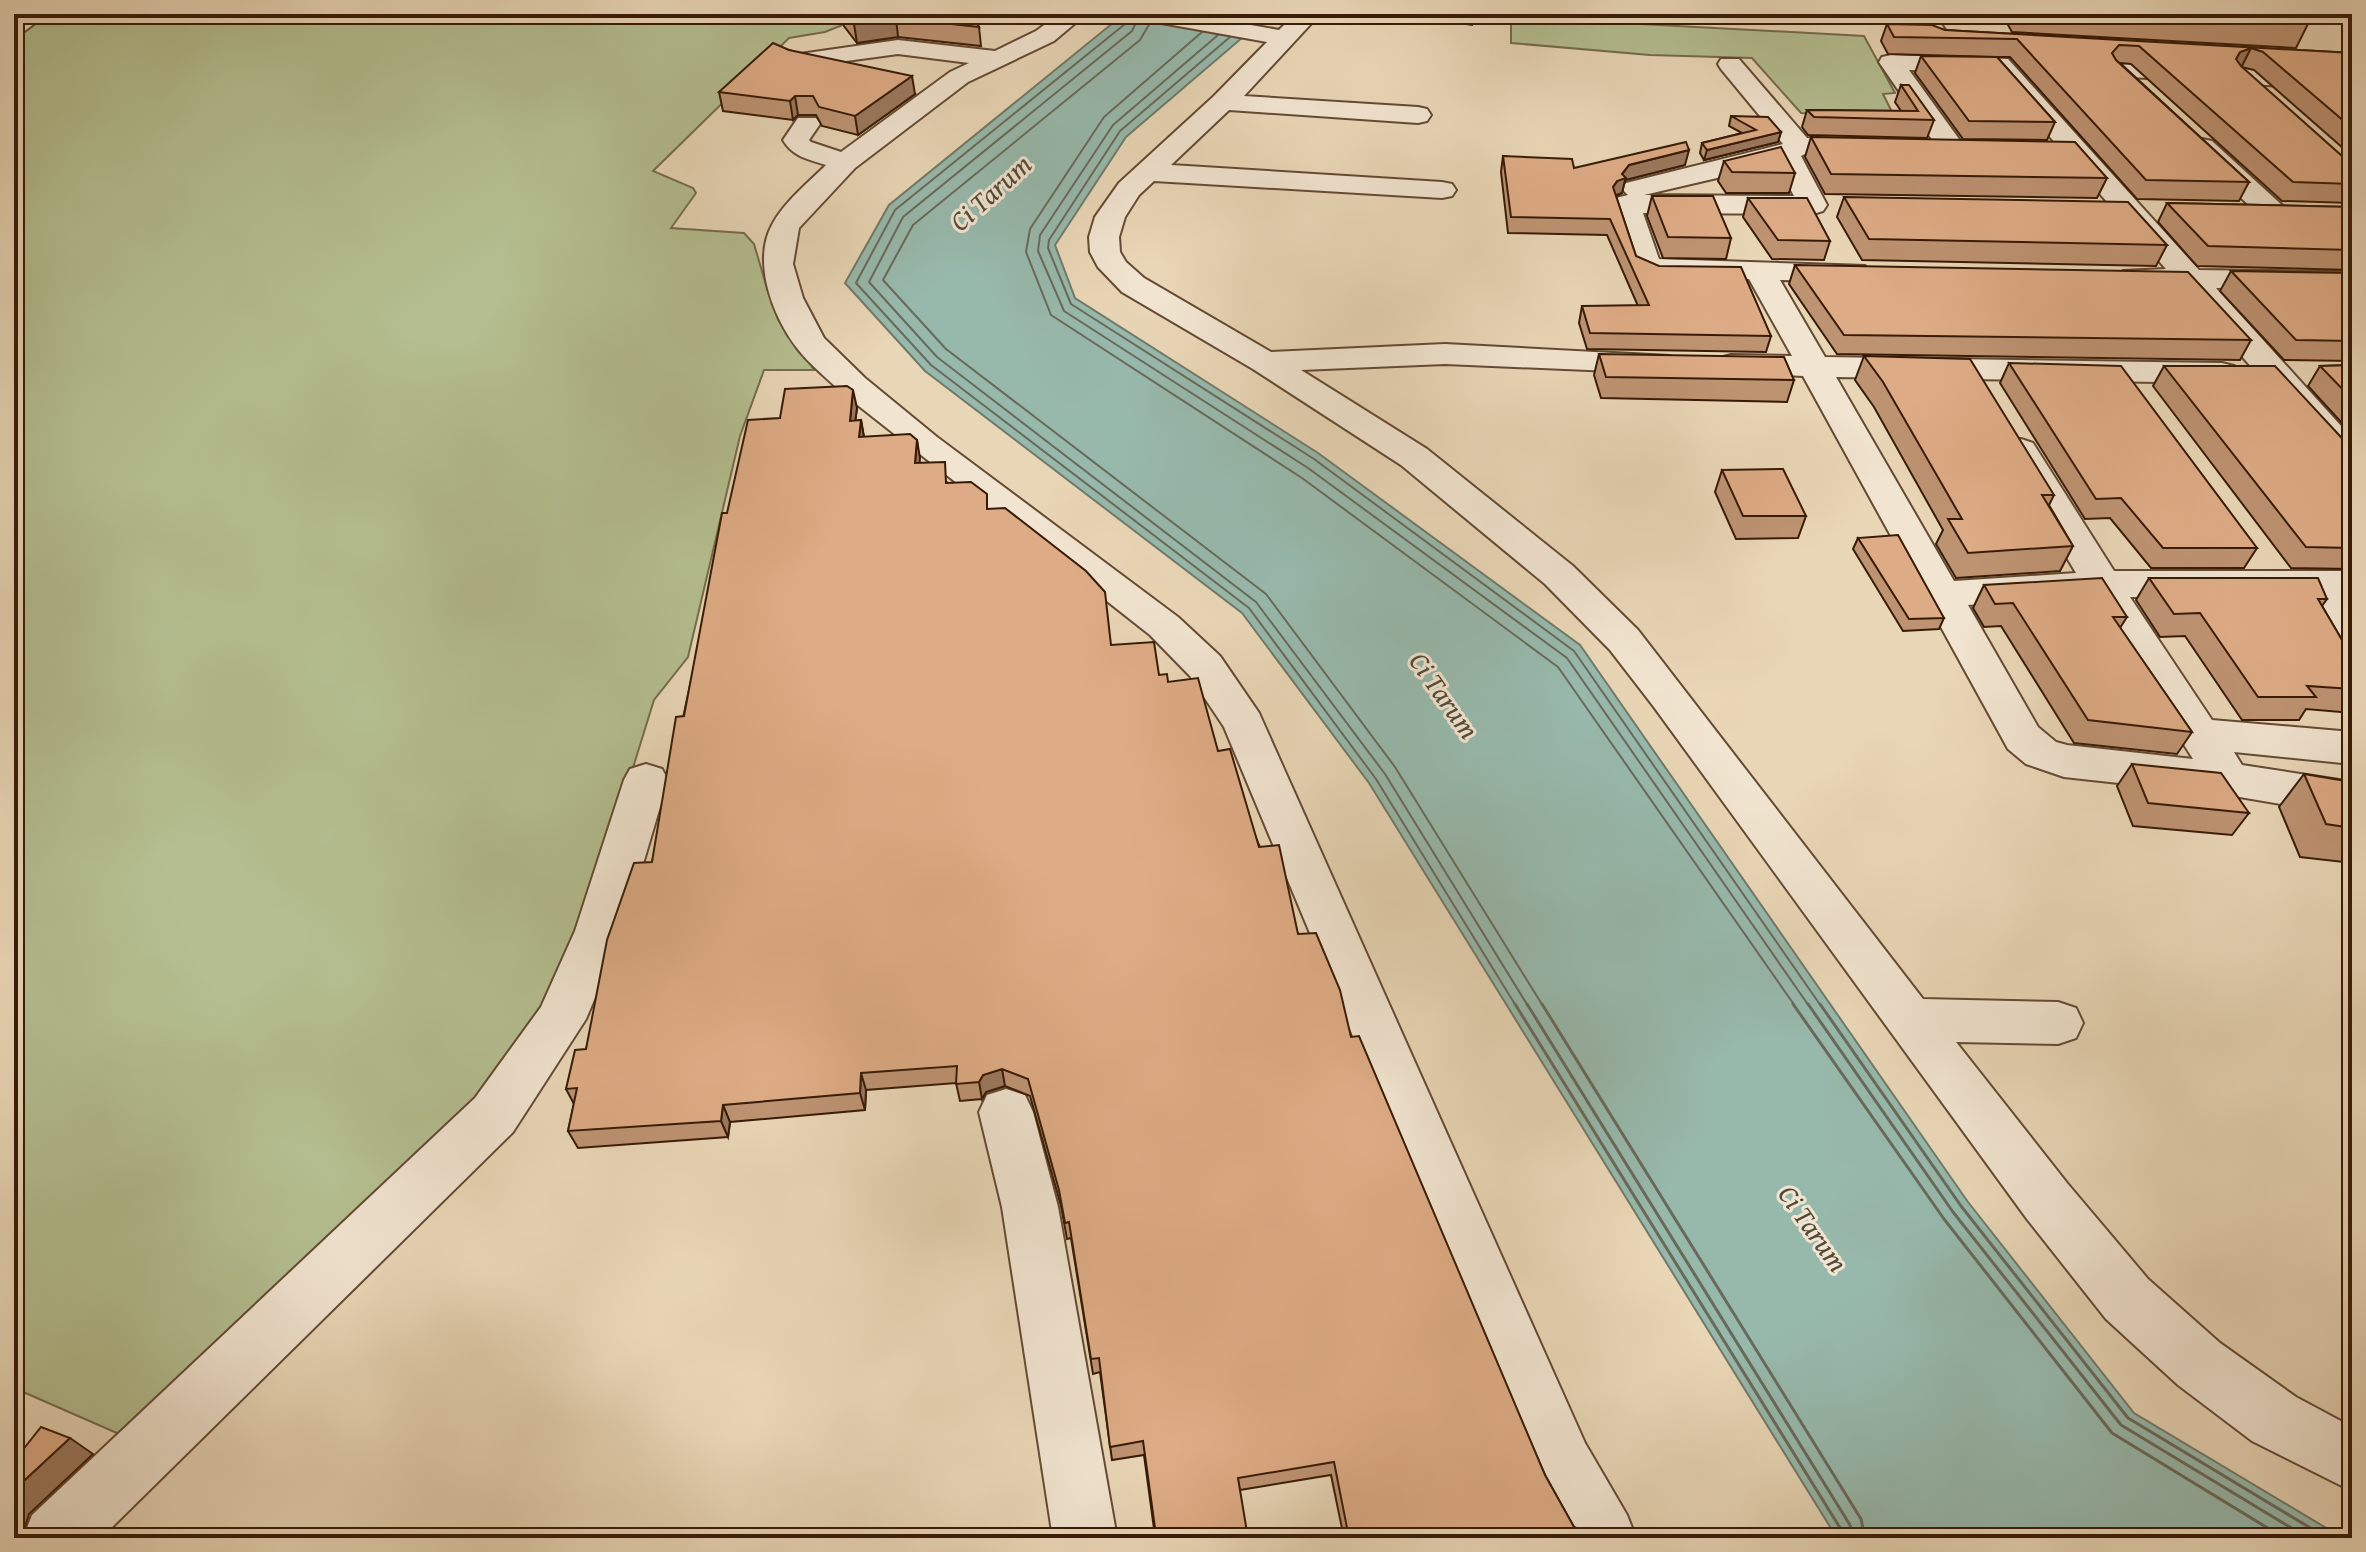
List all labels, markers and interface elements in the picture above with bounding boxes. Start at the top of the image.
water label: Ci Tarum [940,144,1040,240]
water label: Ci Tarum [1400,643,1490,747]
water label: Ci Tarum [1769,1176,1859,1280]

